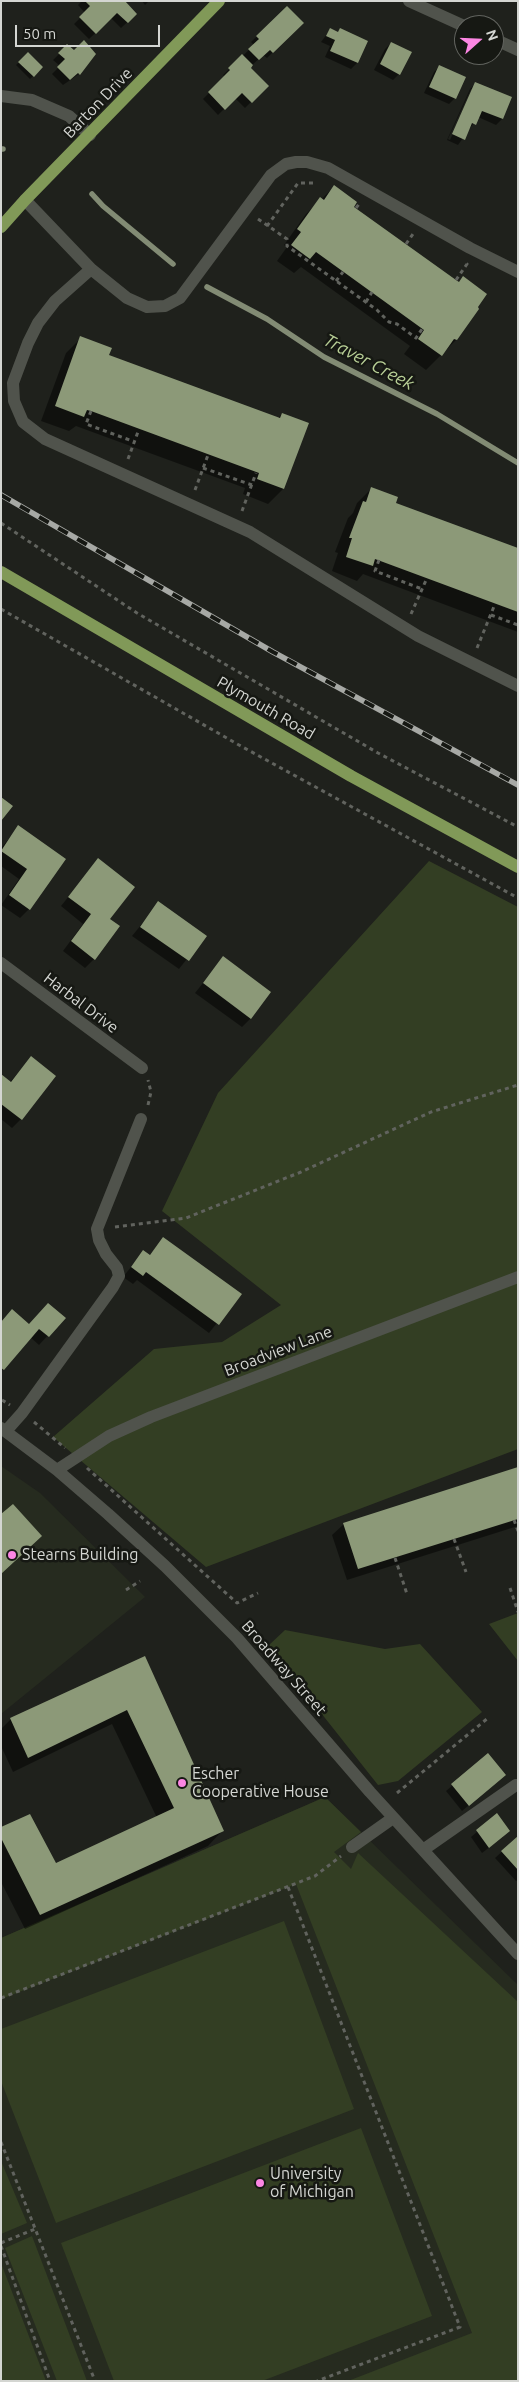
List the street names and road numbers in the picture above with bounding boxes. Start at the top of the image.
street label: Barton Drive [60,64,136,142]
street label: Plymouth Road [214,672,318,744]
street label: Harbal Drive [40,969,122,1037]
street label: Broadview Lane [221,1322,335,1380]
street label: Broadway Street [237,1616,331,1720]

